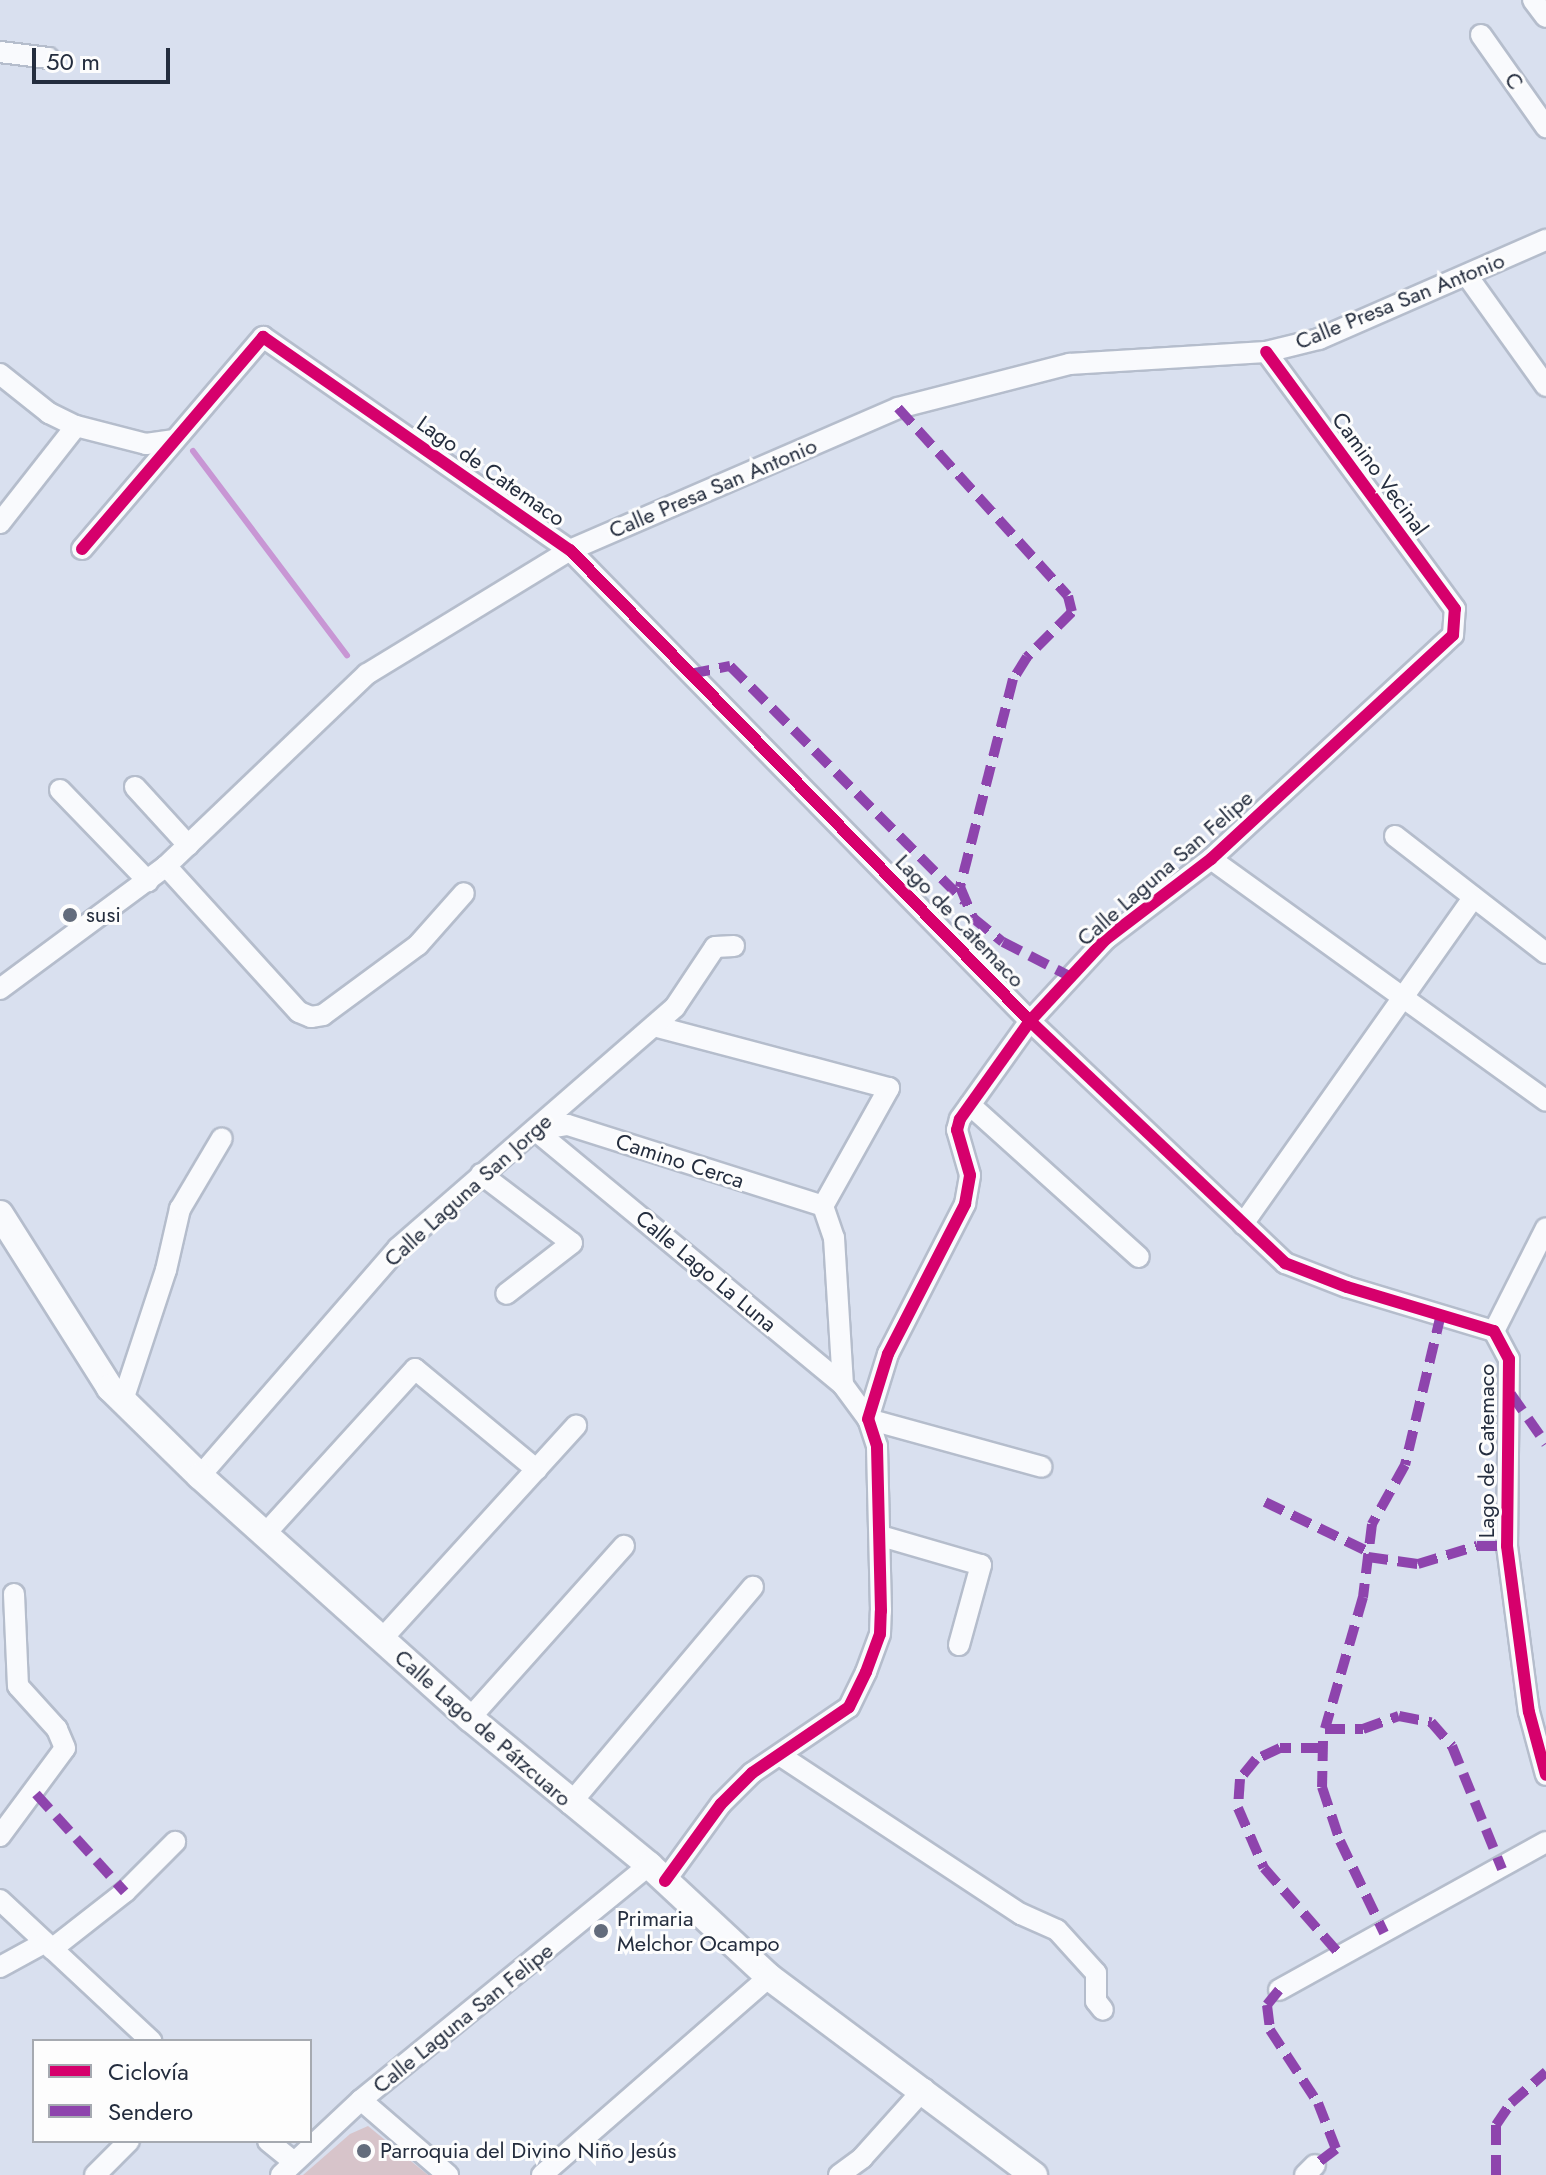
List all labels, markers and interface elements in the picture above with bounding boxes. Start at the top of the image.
scale bar [36,32,174,82]
text: 50 m [46,44,100,79]
street label: C [1499,67,1529,95]
street label: Calle Presa San Antonio [1292,247,1508,355]
street label: Camino Vecinal [1326,407,1434,541]
street label: Lago de Catemaco [412,410,570,532]
street label: Calle Presa San Antonio [605,432,821,544]
street label: Calle Laguna San Felipe [1072,785,1258,951]
street label: Lago de Catemaco [890,849,1030,993]
place label: susi [86,902,121,928]
marker: susi [61,906,79,924]
street label: Calle Laguna San Jorge [379,1108,557,1272]
street label: Camino Cerca [612,1128,748,1194]
street label: Calle Lago La Luna [630,1204,782,1338]
street label: Lago de Catemaco [1474,1364,1500,1538]
street label: Calle Lago de Pátzcuaro [389,1644,577,1812]
place label: Primaria Melchor Ocampo [617,1905,780,1956]
marker: Primaria Melchor Ocampo [592,1922,610,1940]
street label: Calle Laguna San Felipe [368,1937,558,2099]
legend [32,2039,312,2143]
text: Ciclovía [108,2054,189,2089]
text: Sendero [108,2094,193,2129]
place label: Parroquia del Divino Niño Jesús [380,2138,676,2164]
marker: Parroquia del Divino Niño Jesús [355,2142,373,2160]

